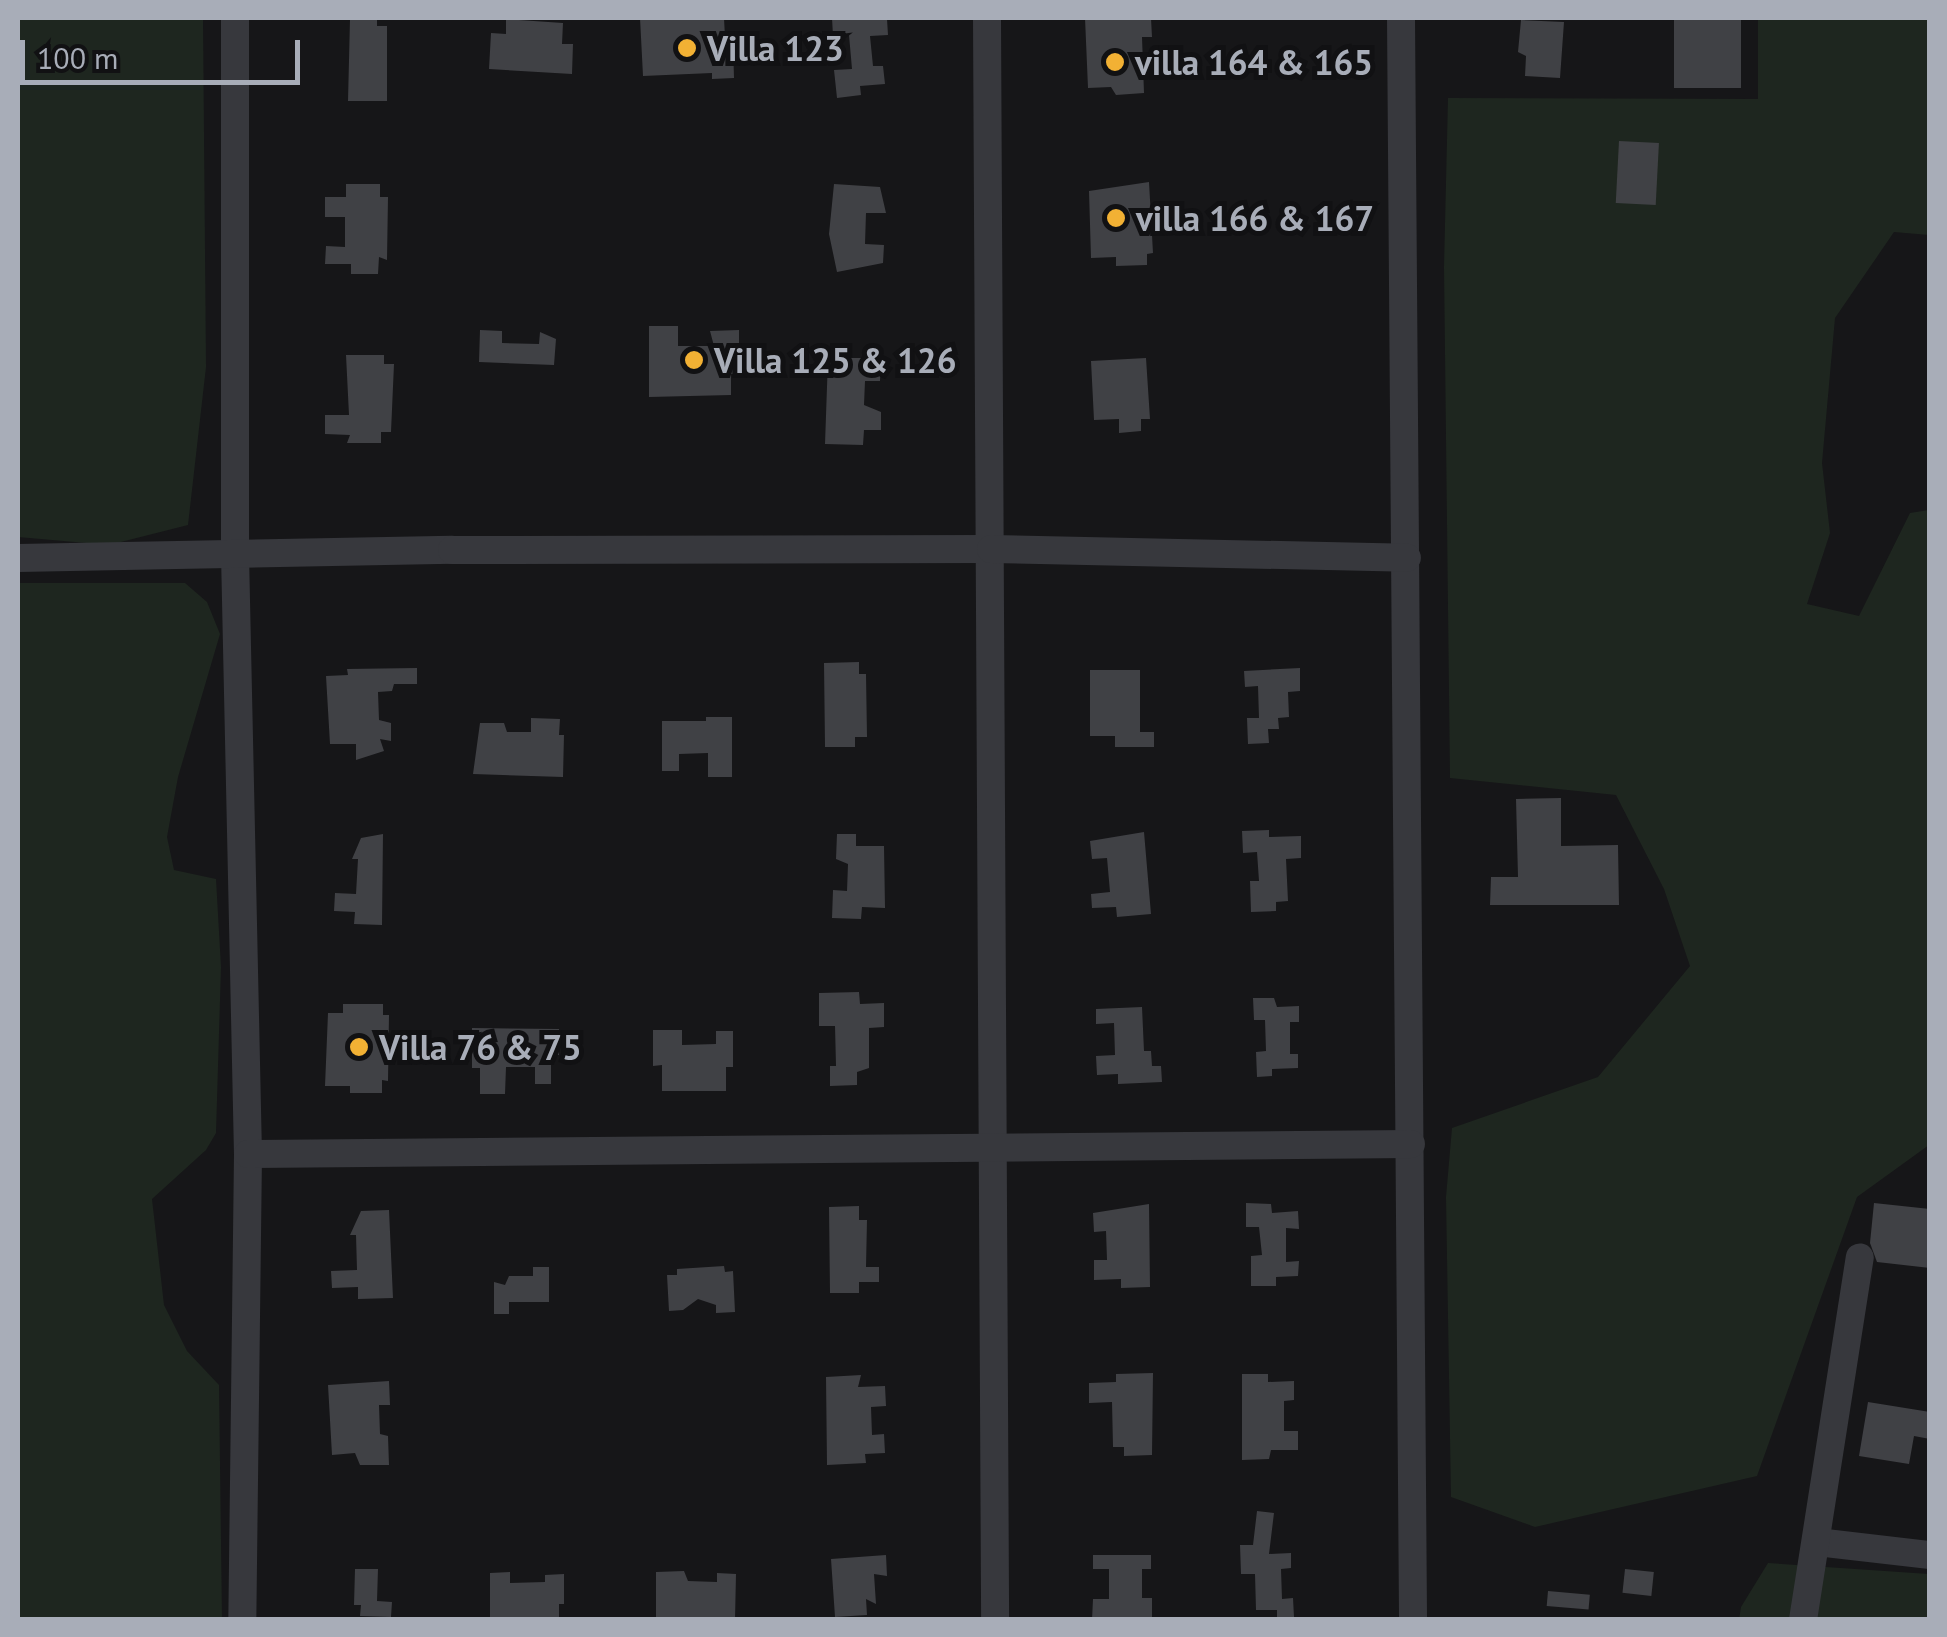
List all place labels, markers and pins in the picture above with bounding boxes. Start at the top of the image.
place label: Villa 123 [707,27,844,69]
marker: Villa 123 [676,37,698,59]
place label: villa 164 & 165 [1135,41,1373,83]
marker: villa 164 & 165 [1104,51,1126,73]
place label: villa 166 & 167 [1136,197,1374,239]
marker: villa 166 & 167 [1105,207,1127,229]
place label: Villa 125 & 126 [714,339,957,381]
marker: Villa 125 & 126 [683,349,705,371]
place label: Villa 76 & 75 [379,1026,582,1068]
marker: Villa 76 & 75 [348,1036,370,1058]

